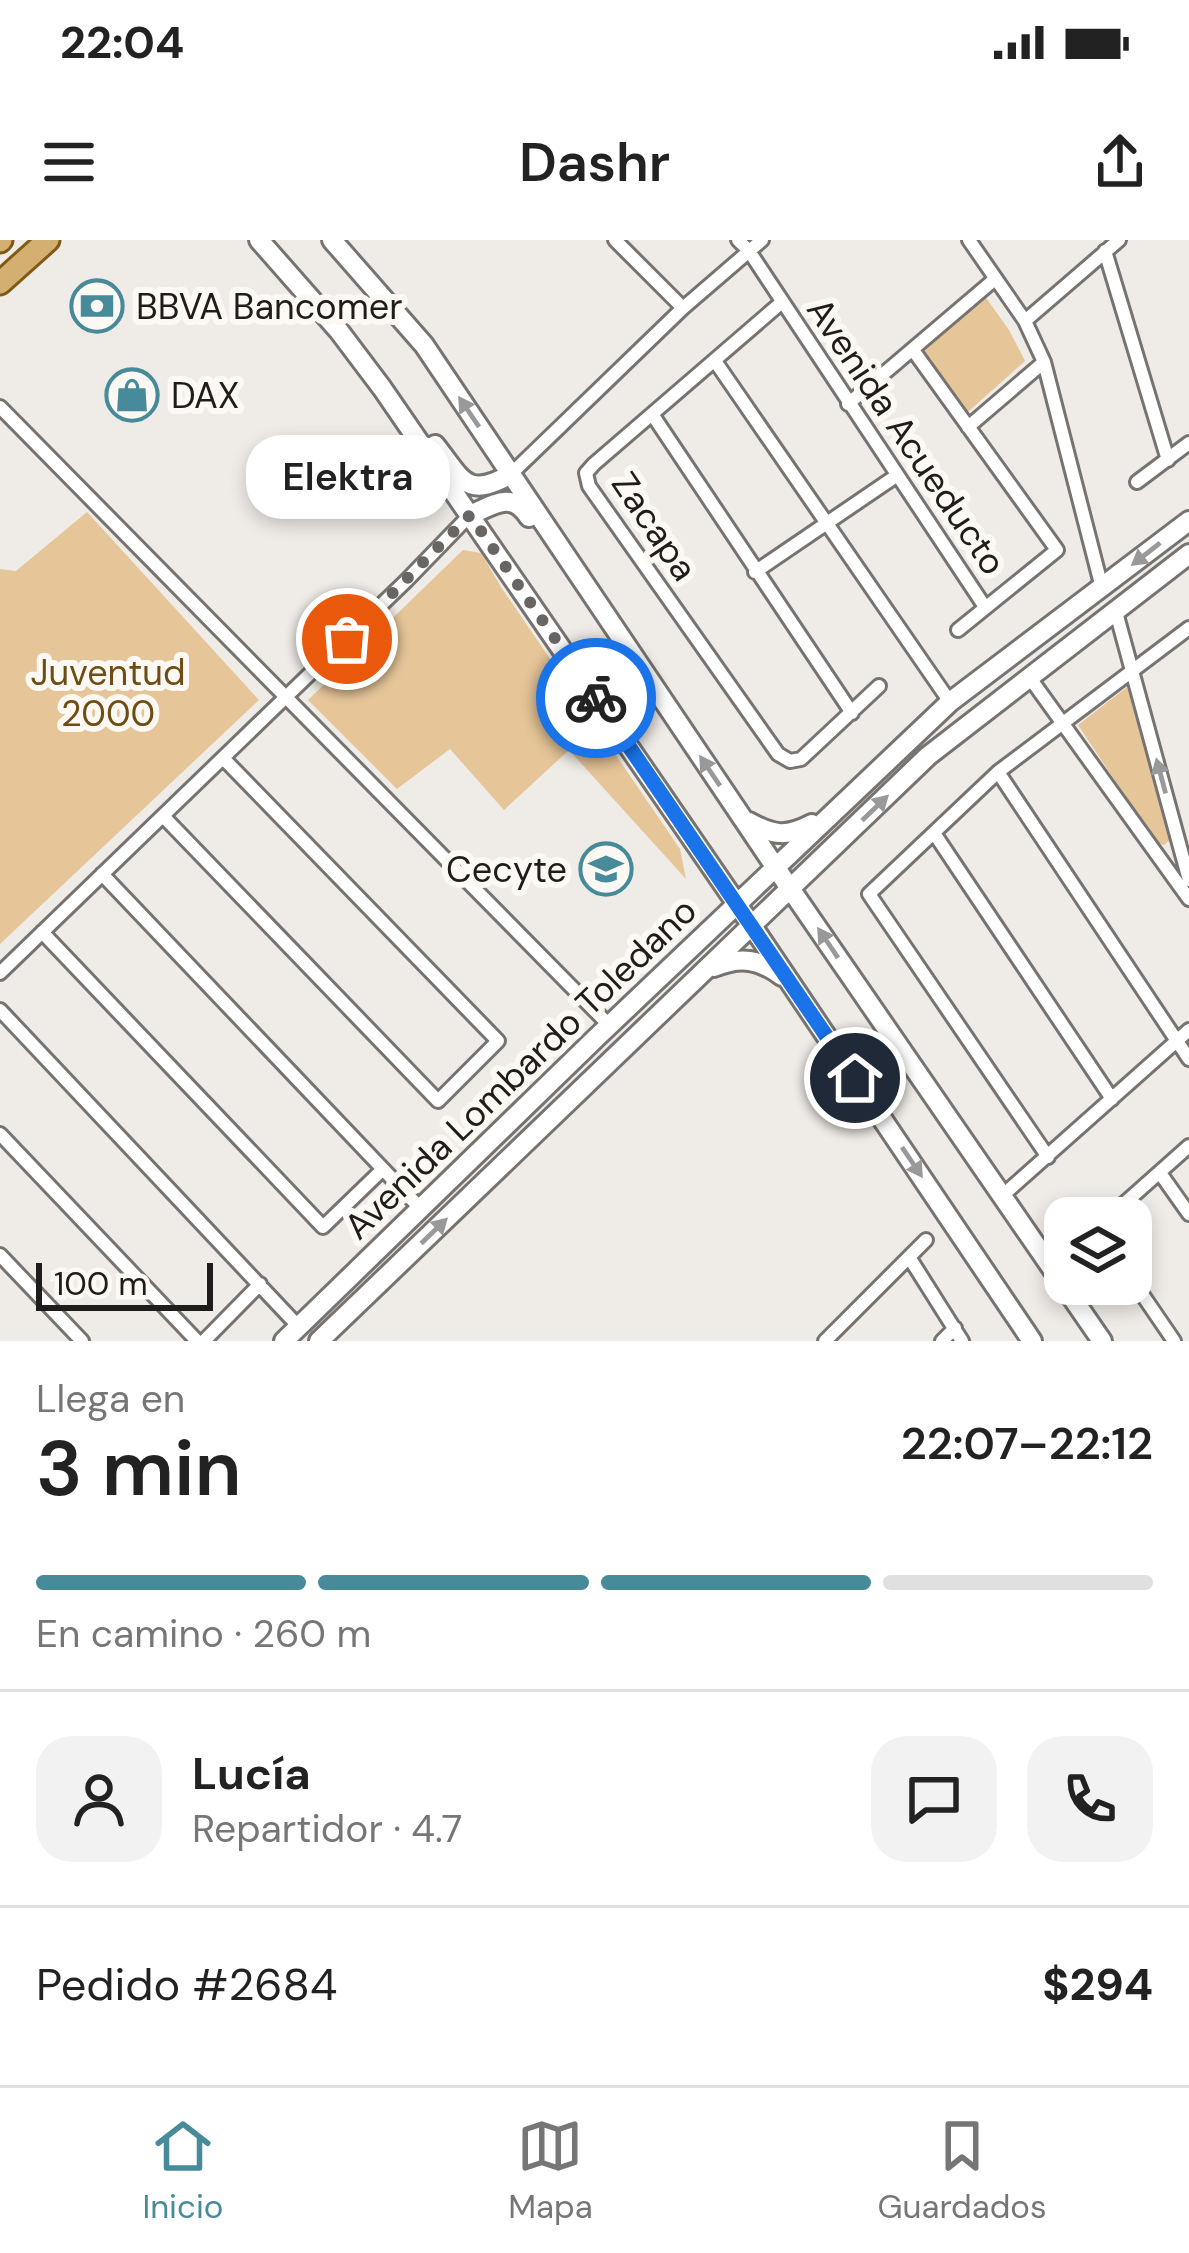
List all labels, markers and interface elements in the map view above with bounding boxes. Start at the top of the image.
text: 22:04 [60,13,184,72]
text: Dashr [519,127,670,198]
icon: menu [36,129,102,195]
icon: share [1087,129,1153,195]
bank icon: BBVA Bancomer [69,278,125,334]
place label: BBVA Bancomer [136,283,403,330]
street label: Avenida Acueducto [796,289,1017,584]
shop icon: DAX [104,367,160,423]
place label: DAX [171,372,240,419]
one-way arrow [459,396,481,429]
callout: Elektra [245,435,449,519]
text: Elektra [282,451,414,502]
street label: Zacapa [601,463,708,590]
one-way arrow [1130,541,1161,566]
pin [296,588,398,690]
icon: bag [314,606,380,672]
courier [536,638,656,758]
park label: Juventud 2000 [30,649,186,737]
icon: bike [563,665,629,731]
one-way arrow [699,755,722,788]
one-way arrow [1151,757,1170,794]
one-way arrow [860,794,889,822]
school or university icon: Cecyte [578,841,634,897]
place label: Cecyte [446,846,567,893]
street label: Avenida Lombardo Toledano [334,887,707,1249]
one-way arrow [817,927,839,960]
pin [804,1027,906,1129]
icon: home [822,1045,888,1111]
one-way arrow [899,1146,922,1178]
map controls [1044,1197,1152,1305]
button: layers [1044,1197,1152,1305]
one-way arrow [419,1217,448,1245]
scale bar [36,1257,213,1310]
text: 100 m [54,1262,148,1305]
text: Llega en [36,1373,185,1424]
text: 22:07–22:12 [901,1414,1153,1473]
text: 3 min [36,1418,242,1519]
text: En camino · 260 m [36,1608,371,1659]
button: person [36,1736,162,1862]
button: chat [871,1736,997,1862]
button: phone [1027,1736,1153,1862]
text: Lucía [192,1744,311,1803]
text: Repartidor · 4.7 [192,1803,462,1854]
text: Pedido #2684 [36,1955,337,2014]
text: $294 [1042,1955,1153,2014]
tab: Inicio [142,2113,223,2228]
tab: Mapa [508,2113,593,2228]
tab: Guardados [878,2113,1047,2228]

